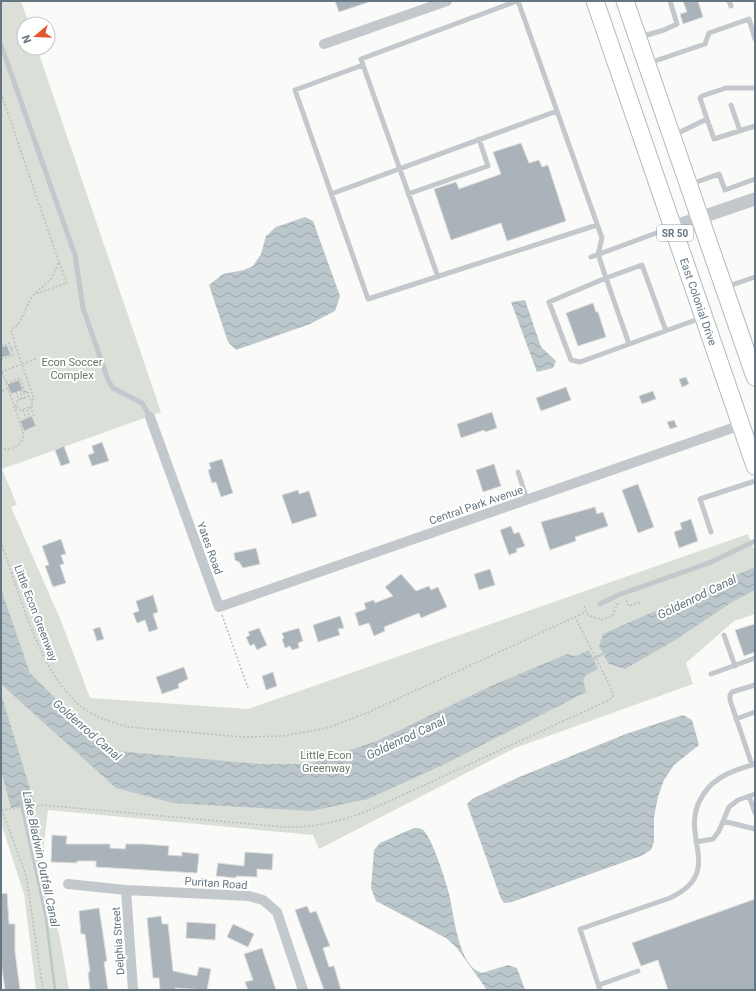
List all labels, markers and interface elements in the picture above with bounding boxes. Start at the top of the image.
north arrow [16,16,56,56]
text: N [20,33,34,45]
road number: SR 50 [657,225,693,241]
street label: East Colonial Drive [677,256,719,347]
park label: Econ Soccer Complex [42,356,103,382]
street label: Central Park Avenue [428,483,525,528]
street label: Yates Road [194,520,225,576]
street label: Little Econ Greenway [11,563,60,664]
water label: Goldenrod Canal [655,572,739,622]
water label: Goldenrod Canal [50,696,124,764]
water label: Goldenrod Canal [364,713,448,763]
park label: Little Econ Greenway [300,749,352,775]
water label: Lake Bladwin Outfall Canal [20,790,62,928]
street label: Puritan Road [184,875,248,892]
street label: Delphia Street [110,906,127,976]

